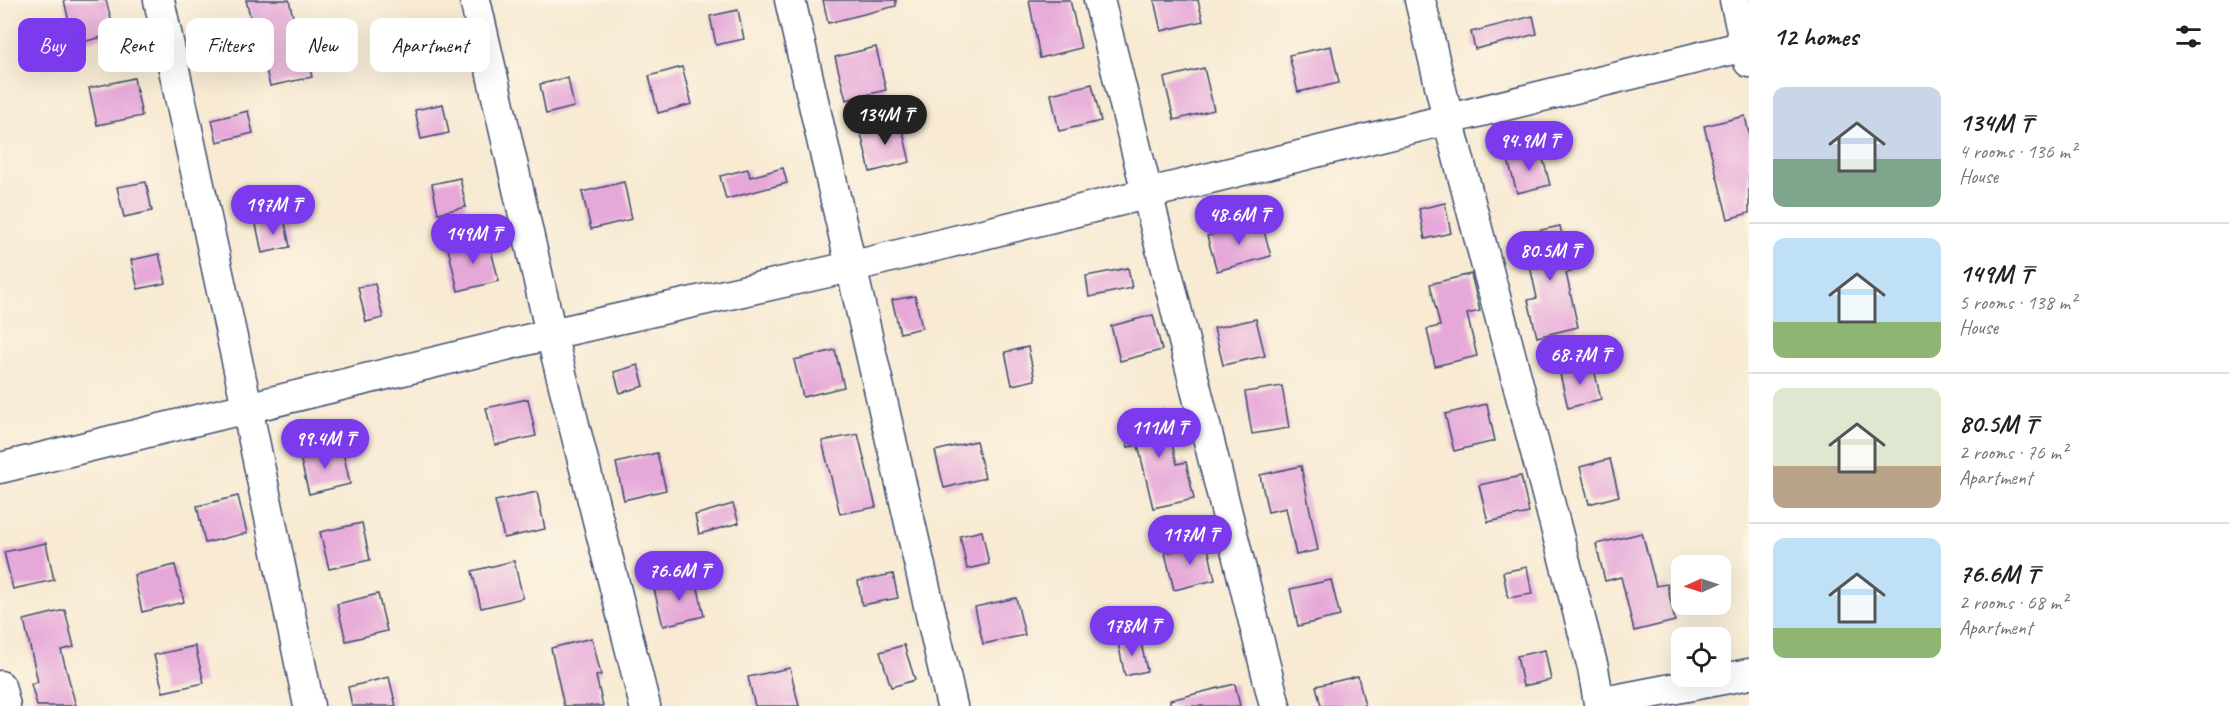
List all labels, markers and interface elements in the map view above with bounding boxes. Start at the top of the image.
chip: Buy [18,18,86,72]
chip: Rent [98,18,174,72]
chip: Filters [186,18,274,72]
chip: New [286,18,358,72]
chip: Apartment [370,18,490,72]
text: 12 homes [1773,20,1858,53]
icon: filters [2172,20,2205,53]
pin: 134M ₸ [836,95,934,146]
text: 134M ₸ [857,102,913,127]
text: 134M ₸ [1959,106,2032,139]
icon: home [1821,111,1893,183]
pin: 94.9M ₸ [1474,121,1584,172]
text: 94.9M ₸ [1499,128,1559,153]
text: 4 rooms · 136 m² [1959,139,2076,164]
text: House [1959,164,1998,189]
pin: 197M ₸ [224,185,322,236]
text: 197M ₸ [245,192,301,217]
pin: 48.6M ₸ [1184,195,1294,246]
text: 48.6M ₸ [1209,202,1269,227]
pin: 149M ₸ [424,214,522,265]
text: 149M ₸ [445,221,501,246]
pin: 80.5M ₸ [1495,231,1605,282]
text: 80.5M ₸ [1520,238,1580,263]
text: 149M ₸ [1959,257,2032,290]
icon: home [1821,262,1893,334]
text: 5 rooms · 138 m² [1959,290,2076,315]
text: House [1959,315,1998,340]
pin: 68.7M ₸ [1525,335,1635,386]
text: 68.7M ₸ [1550,342,1610,367]
text: 80.5M ₸ [1959,407,2037,440]
pin: 111M ₸ [1110,408,1208,459]
icon: home [1821,412,1893,484]
text: 111M ₸ [1131,415,1187,440]
pin: 99.4M ₸ [270,419,380,470]
text: 99.4M ₸ [295,426,355,451]
text: 2 rooms · 76 m² [1959,440,2067,465]
text: Apartment [1959,465,2032,490]
pin: 117M ₸ [1141,515,1239,566]
text: 117M ₸ [1162,522,1218,547]
pin: 76.6M ₸ [624,551,734,602]
north arrow [1671,555,1731,615]
map controls [1671,555,1731,687]
text: 76.6M ₸ [1959,557,2038,590]
text: 76.6M ₸ [649,558,709,583]
icon: home [1821,562,1893,634]
text: 2 rooms · 68 m² [1959,590,2067,615]
pin: 178M ₸ [1083,606,1181,657]
text: 178M ₸ [1104,613,1160,638]
text: Apartment [1959,615,2032,640]
button: locate [1671,627,1731,687]

